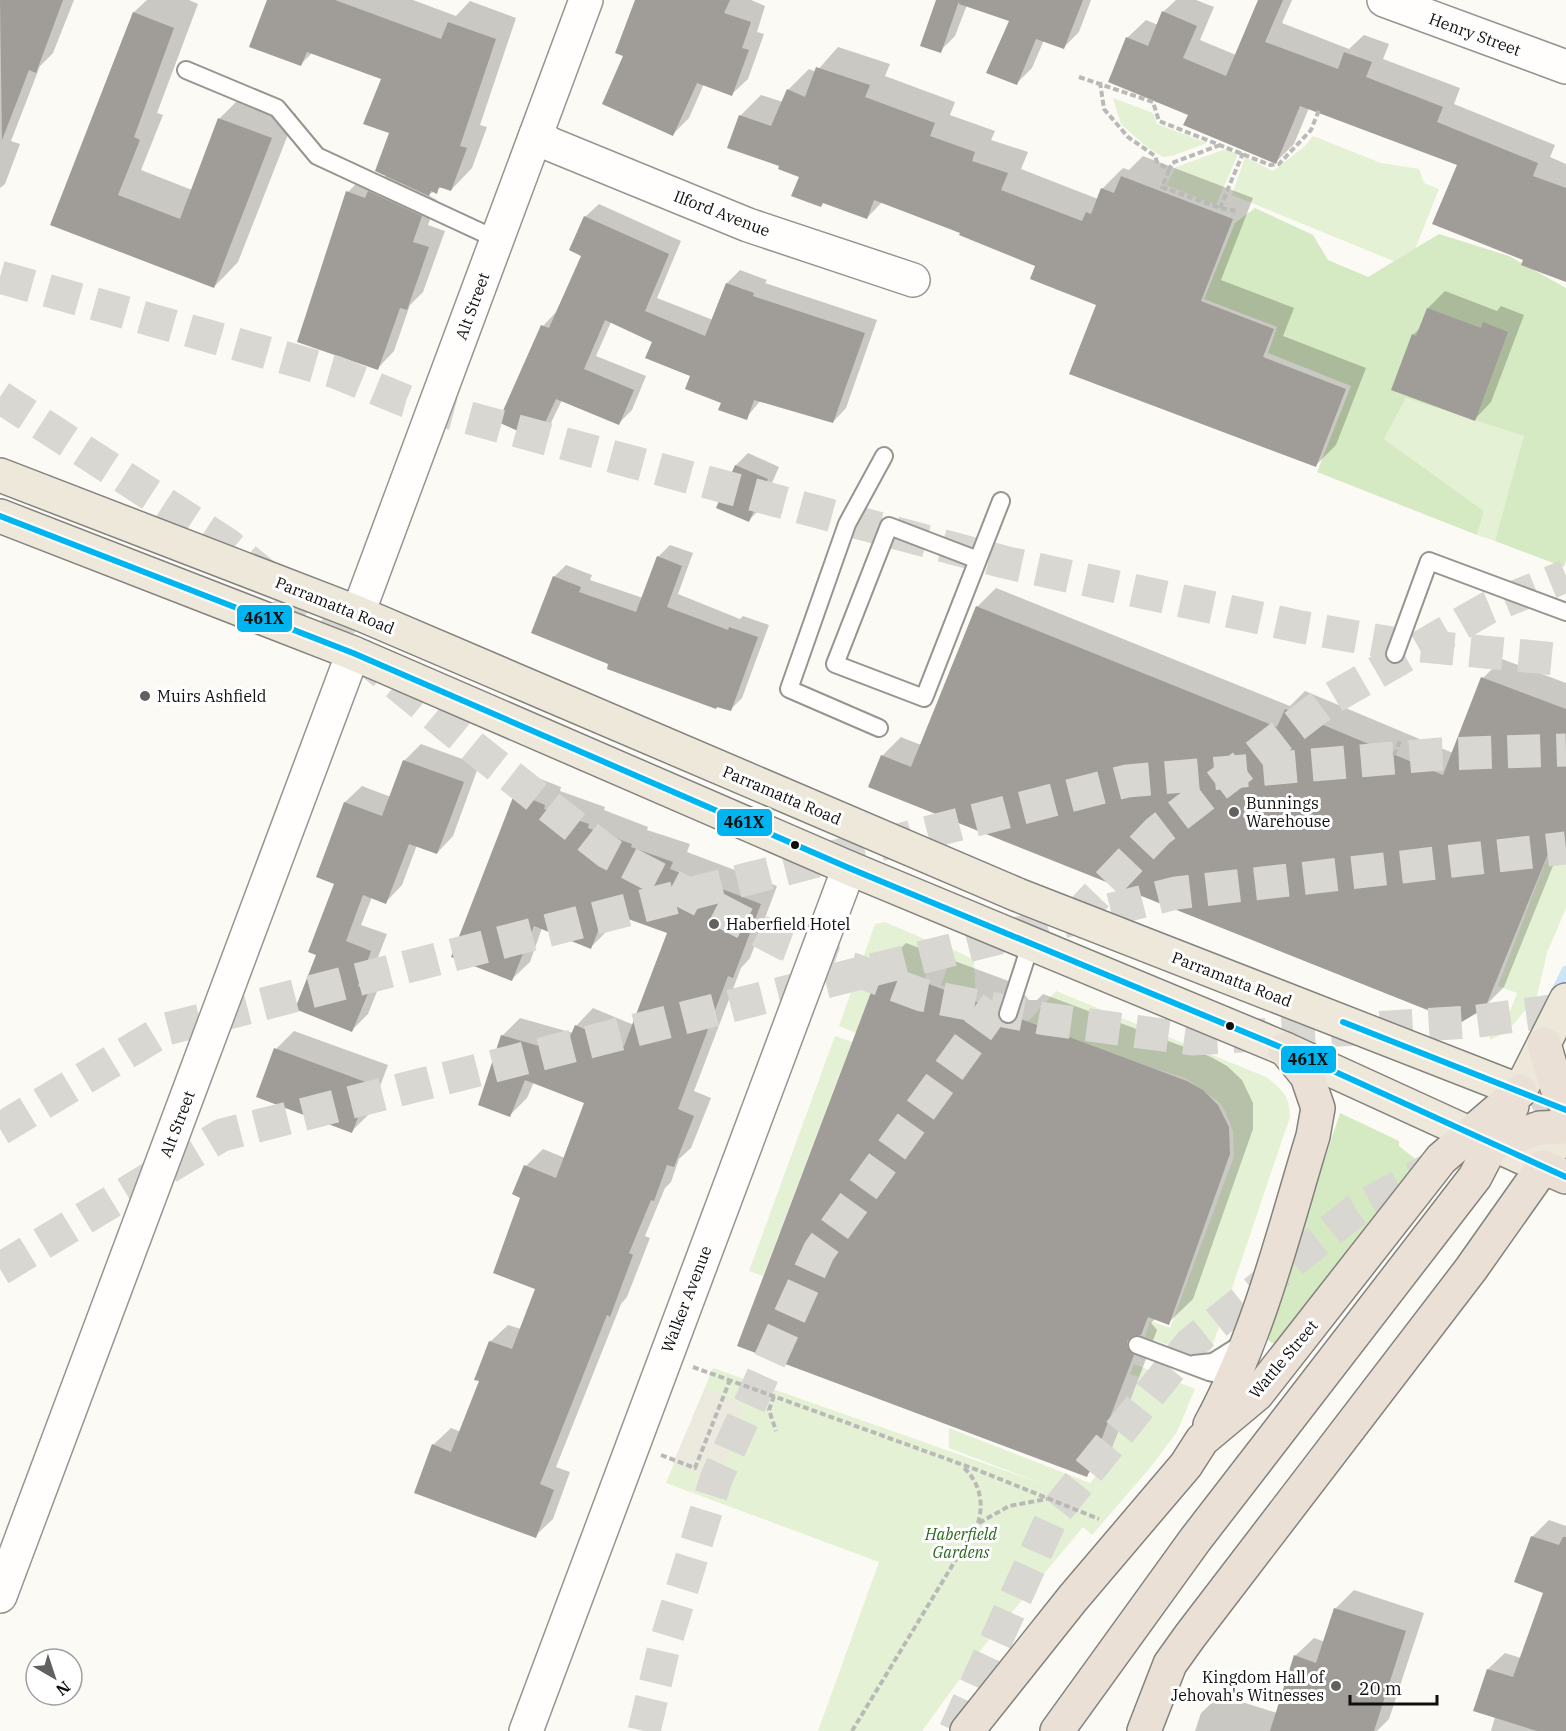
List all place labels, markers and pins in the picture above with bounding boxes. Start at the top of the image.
place label: Muirs Ashfield [157,686,267,706]
marker: Muirs Ashfield [138,689,152,703]
place label: Bunnings Warehouse [1246,793,1330,831]
marker: Bunnings Warehouse [1227,805,1241,819]
unlabelled marker [789,839,801,851]
place label: Haberfield Hotel [726,914,851,934]
marker: Haberfield Hotel [707,917,721,931]
unlabelled marker [1224,1020,1236,1032]
place label: Kingdom Hall of Jehovah's Witnesses [1171,1667,1326,1705]
marker: Kingdom Hall of Jehovah's Witnesses [1329,1679,1343,1693]

